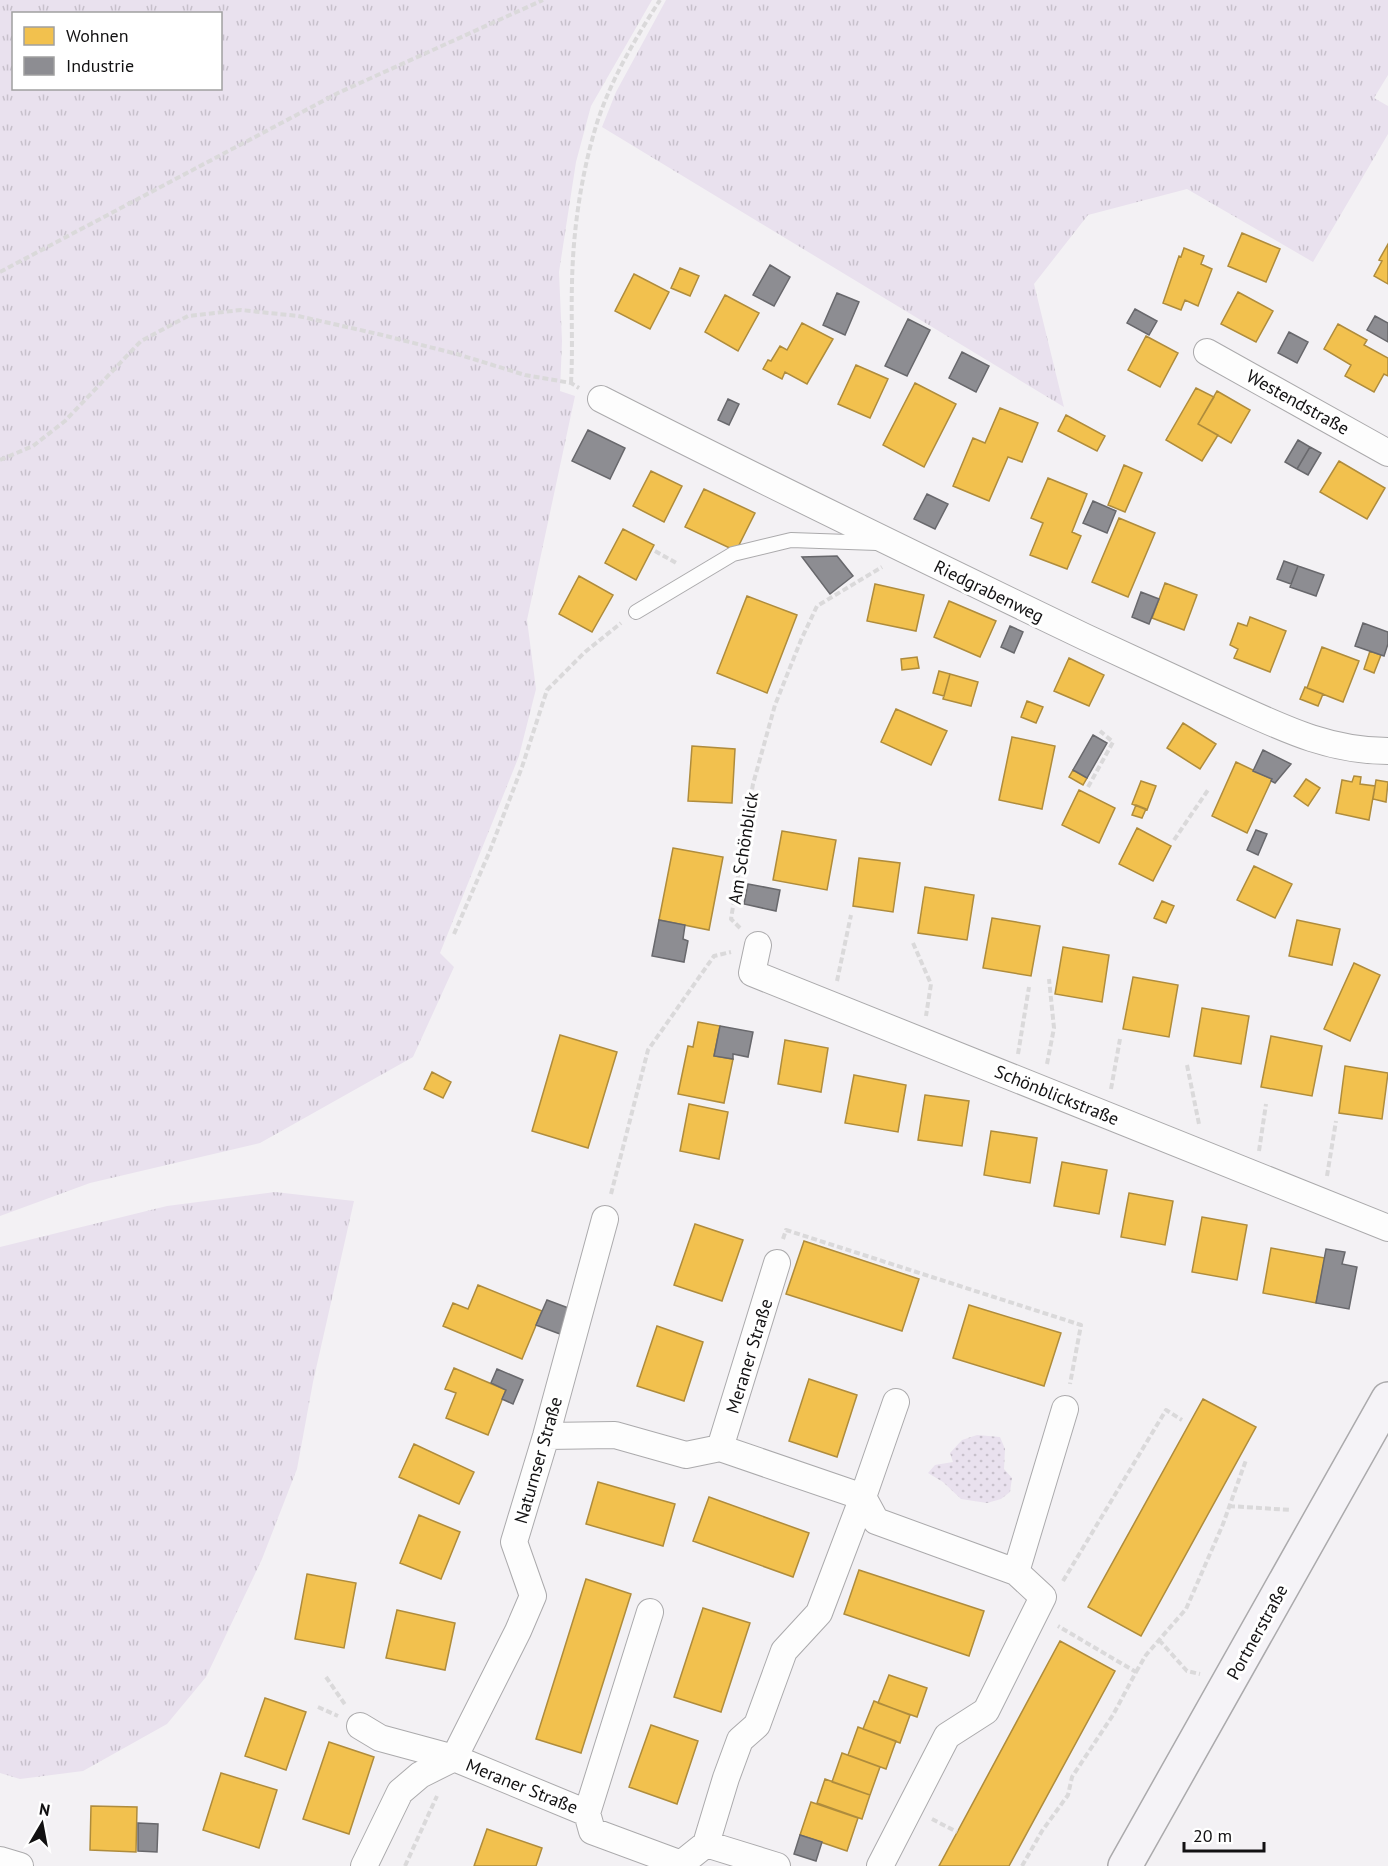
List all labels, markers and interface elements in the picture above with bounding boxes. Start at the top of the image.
legend [12,12,222,90]
text: Wohnen [66,24,128,47]
text: Industrie [66,54,134,77]
street label: Westendstraße [1243,364,1353,440]
street label: Riedgrabenweg [930,554,1048,628]
street label: Am Schönblick [723,790,763,906]
street label: Schönblickstraße [991,1060,1123,1130]
street label: Meraner Straße [721,1296,777,1416]
street label: Naturnser Straße [509,1394,567,1526]
street label: Portnerstraße [1221,1580,1293,1684]
street label: Meraner Straße [463,1753,581,1819]
north arrow [12,1794,72,1854]
text: N [38,1798,52,1820]
scale bar [1184,1815,1264,1853]
text: 20 m [1193,1824,1232,1847]

